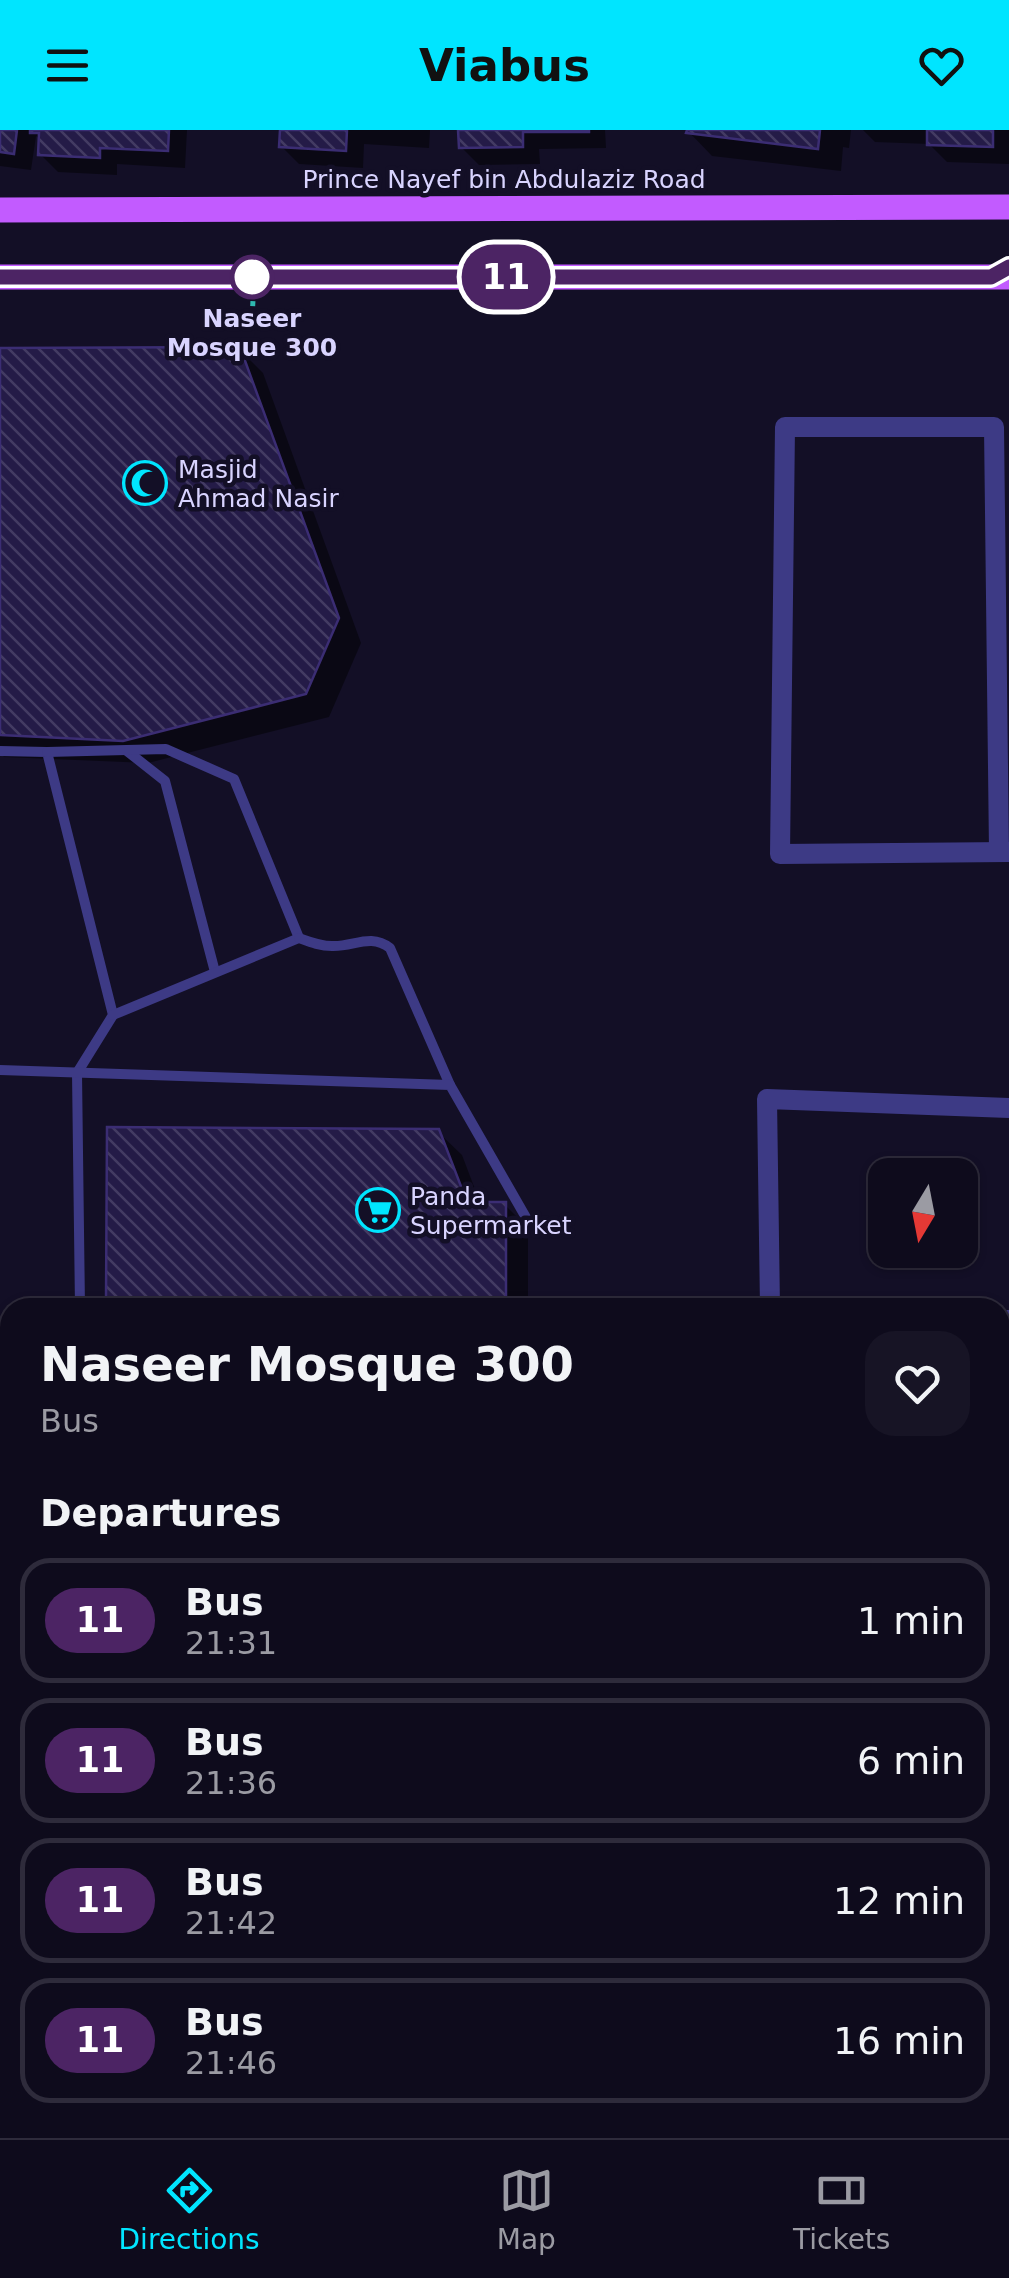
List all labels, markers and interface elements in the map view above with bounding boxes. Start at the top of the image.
icon: menu [40,38,95,93]
icon: heart [914,38,969,93]
text: Viabus [419,39,590,92]
street label: Prince Nayef bin Abdulaziz Road [302,165,706,194]
line badge: 11 [461,244,551,310]
marker: Naseer Mosque 300 [231,256,273,298]
text: 11 [482,257,530,297]
place label: Naseer Mosque 300 [167,304,337,362]
place label: Masjid Ahmad Nasir [178,455,339,513]
mosque icon: Masjid Ahmad Nasir [122,460,168,506]
north arrow [868,1158,978,1268]
map controls [868,1158,978,1268]
place label: Panda Supermarket [410,1182,572,1240]
supermarket icon: Panda Supermarket [355,1187,401,1233]
button: heart [865,1331,970,1436]
text: Naseer Mosque 300 [40,1336,574,1392]
text: Bus [40,1402,99,1440]
text: Departures [40,1491,281,1535]
text: Bus [185,1580,264,1624]
text: 1 min [857,1599,965,1643]
text: 11 [76,1600,124,1640]
text: 21:31 [185,1624,277,1662]
text: Bus [185,1720,264,1764]
text: 6 min [857,1739,965,1783]
text: 11 [76,1740,124,1780]
text: 21:36 [185,1764,277,1802]
text: Bus [185,1860,264,1904]
text: 12 min [833,1879,965,1923]
text: 11 [76,1880,124,1920]
text: 21:42 [185,1904,277,1942]
text: Bus [185,2000,264,2044]
text: 16 min [833,2019,965,2063]
text: 11 [76,2020,124,2060]
text: 21:46 [185,2044,277,2082]
tab: Directions [119,2163,260,2256]
tab: Map [497,2163,556,2256]
tab: Tickets [793,2163,890,2256]

